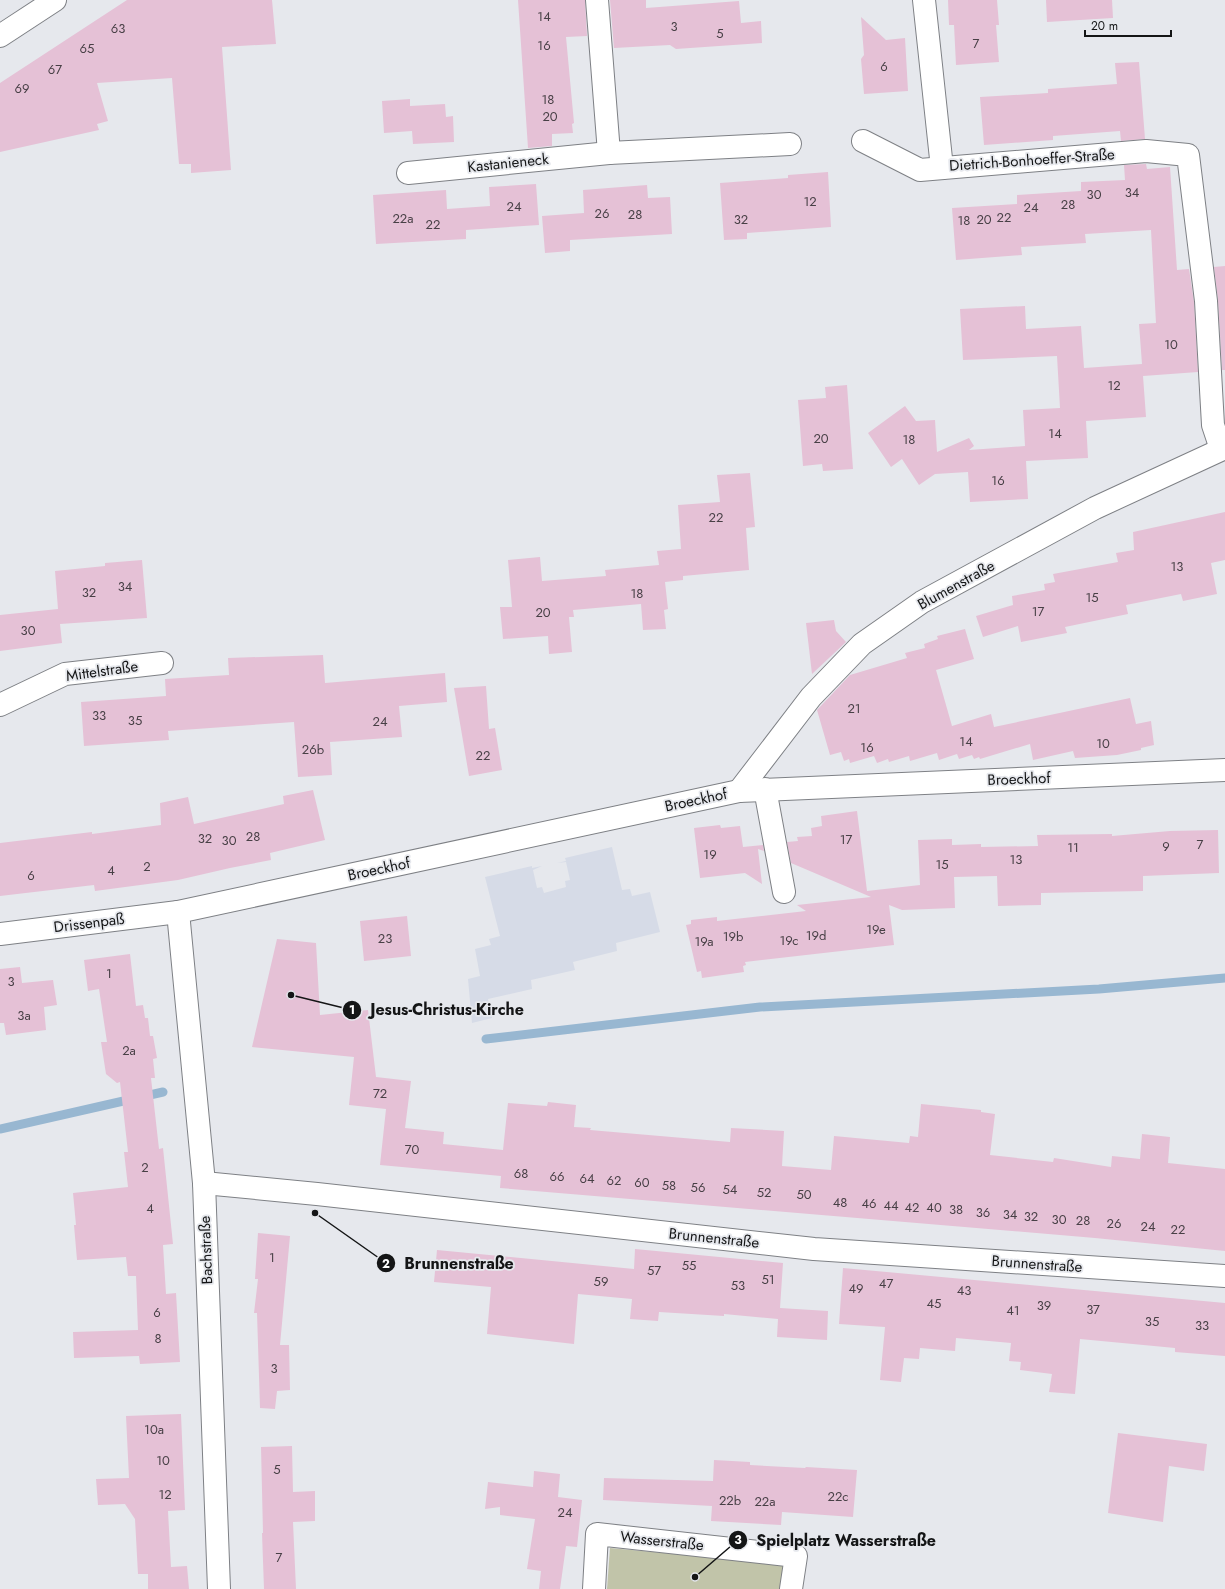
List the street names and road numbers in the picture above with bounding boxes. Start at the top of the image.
street label: Dietrich-Bonhoeffer-Straße [948,143,1116,177]
street label: Kastanieneck [466,148,550,178]
street label: Blumenstraße [913,555,999,615]
street label: Mittelstraße [65,655,140,687]
street label: Broeckhof [987,767,1052,791]
street label: Broeckhof [663,783,730,817]
street label: Broeckhof [346,852,413,886]
street label: Drissenpaß [52,908,126,938]
street label: Bachstraße [194,1215,218,1285]
street label: Brunnenstraße [668,1222,761,1254]
street label: Brunnenstraße [991,1250,1083,1278]
street label: Wasserstraße [619,1526,705,1556]

